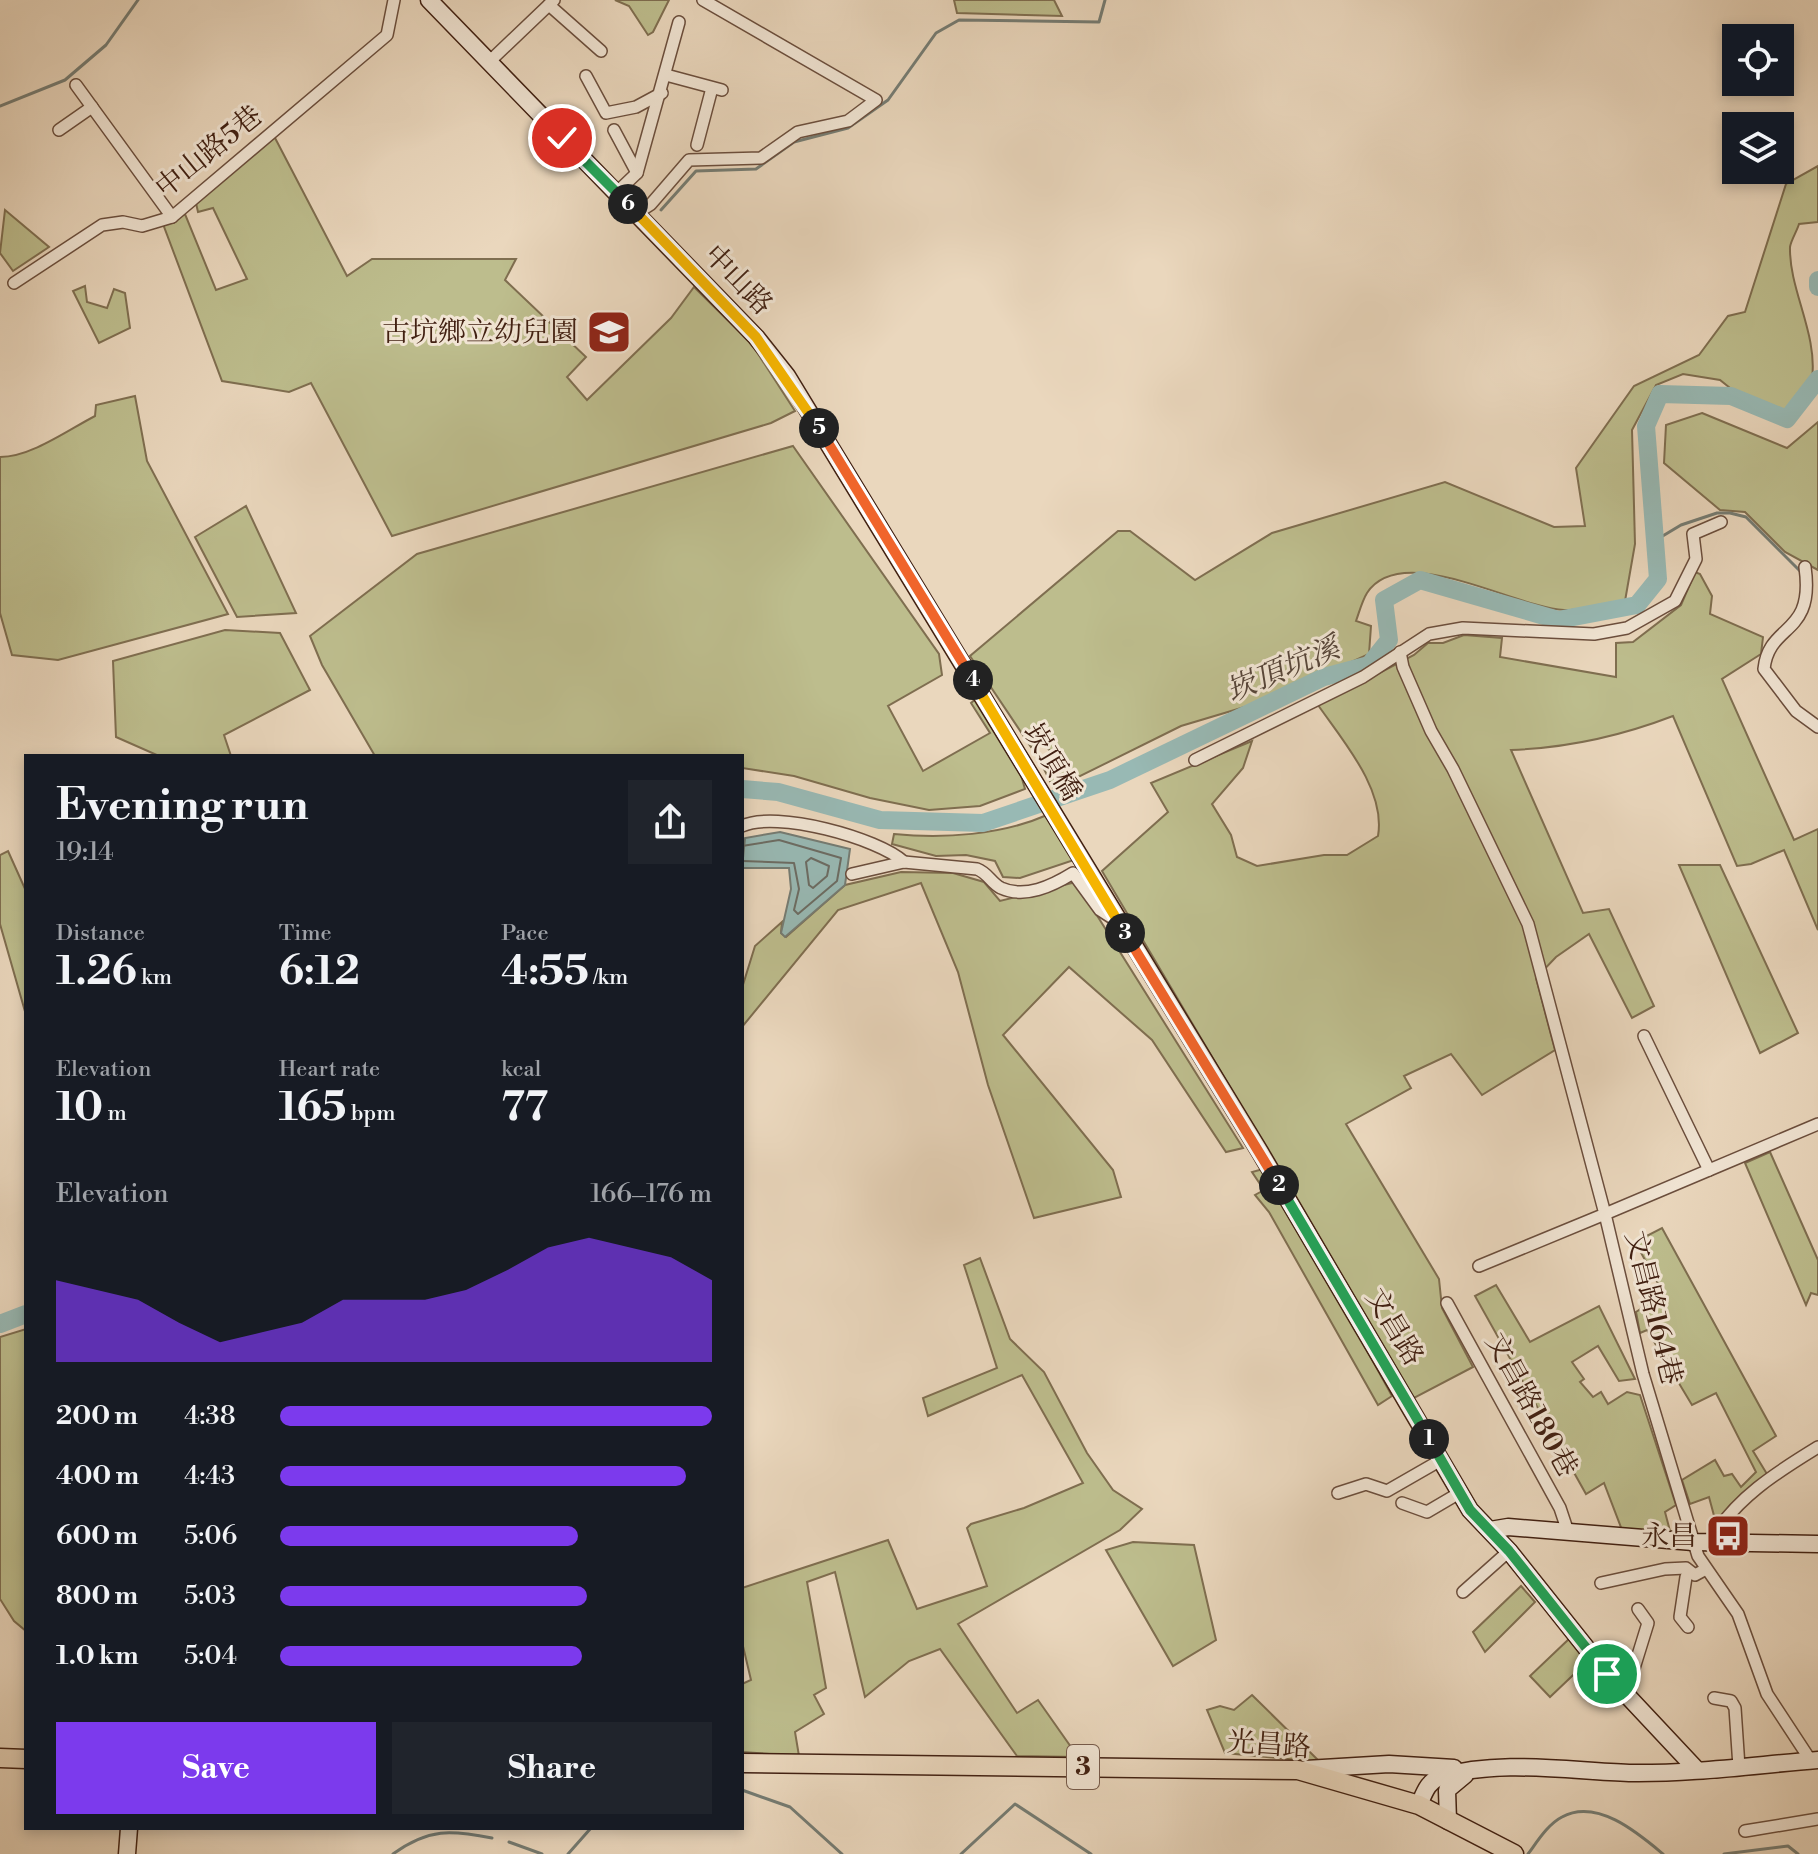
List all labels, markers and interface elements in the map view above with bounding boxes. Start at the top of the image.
map controls [1722,24,1794,184]
button: locate [1722,24,1794,96]
street label: 中山路5巷 [148,98,270,206]
pin [528,104,596,172]
button: layers [1722,112,1794,184]
icon: check [540,116,584,160]
pin: 6 [608,184,648,224]
text: 6 [621,190,635,217]
street label: 中山路 [696,238,780,322]
school or university icon: 古坑鄉立幼兒園 [585,308,633,356]
place label: 古坑鄉立幼兒園 [382,315,578,350]
pin: 5 [799,408,839,448]
text: 5 [812,414,826,441]
water label: 崁頂坑溪 [1220,628,1348,711]
pin: 4 [953,660,993,700]
text: 4 [966,666,980,693]
street label: 崁頂橋 [1015,717,1089,807]
text: Evening run [56,778,309,833]
button: share [628,780,712,864]
text: 19:14 [56,836,114,868]
pin: 3 [1105,913,1145,953]
text: 3 [1118,919,1132,946]
text: Distance [56,920,145,947]
text: Time [279,920,332,947]
text: Pace [501,920,549,947]
text: 1.26 [56,947,137,997]
text: 6:12 [279,947,360,997]
text: 4:55 [501,947,589,997]
text: km [137,964,172,991]
text: /km [589,964,628,991]
text: Elevation [56,1056,151,1083]
text: Heart rate [279,1056,380,1083]
text: kcal [501,1056,541,1083]
text: 10 [56,1083,103,1133]
text: 165 [279,1083,346,1133]
text: 77 [501,1083,548,1133]
text: m [103,1100,127,1127]
text: bpm [346,1100,395,1127]
pin: 2 [1259,1165,1299,1205]
text: 2 [1272,1171,1286,1198]
text: Elevation [56,1178,169,1210]
text: 166–176 m [590,1178,712,1210]
street label: 文昌路164巷 [1617,1227,1689,1389]
street label: 文昌路 [1357,1282,1431,1372]
street label: 文昌路180巷 [1477,1327,1585,1483]
text: 200 m [56,1400,138,1432]
text: 4:38 [184,1400,236,1432]
pin: 1 [1409,1419,1449,1459]
text: 1 [1424,1425,1434,1452]
text: 400 m [56,1460,139,1492]
text: 4:43 [184,1460,235,1492]
bus stop icon: 永昌 [1704,1512,1752,1560]
place label: 永昌 [1641,1519,1697,1554]
text: 600 m [56,1520,138,1552]
text: 5:06 [184,1520,237,1552]
text: 800 m [56,1580,138,1612]
text: 5:03 [184,1580,236,1612]
text: 1.0 km [56,1640,139,1672]
text: 5:04 [184,1640,237,1672]
pin [1573,1640,1641,1708]
icon: arrive [1585,1652,1629,1696]
button: Save [56,1722,376,1814]
button: Share [392,1722,712,1814]
street label: 光昌路 [1226,1725,1312,1765]
road number: 3 [1067,1745,1099,1789]

